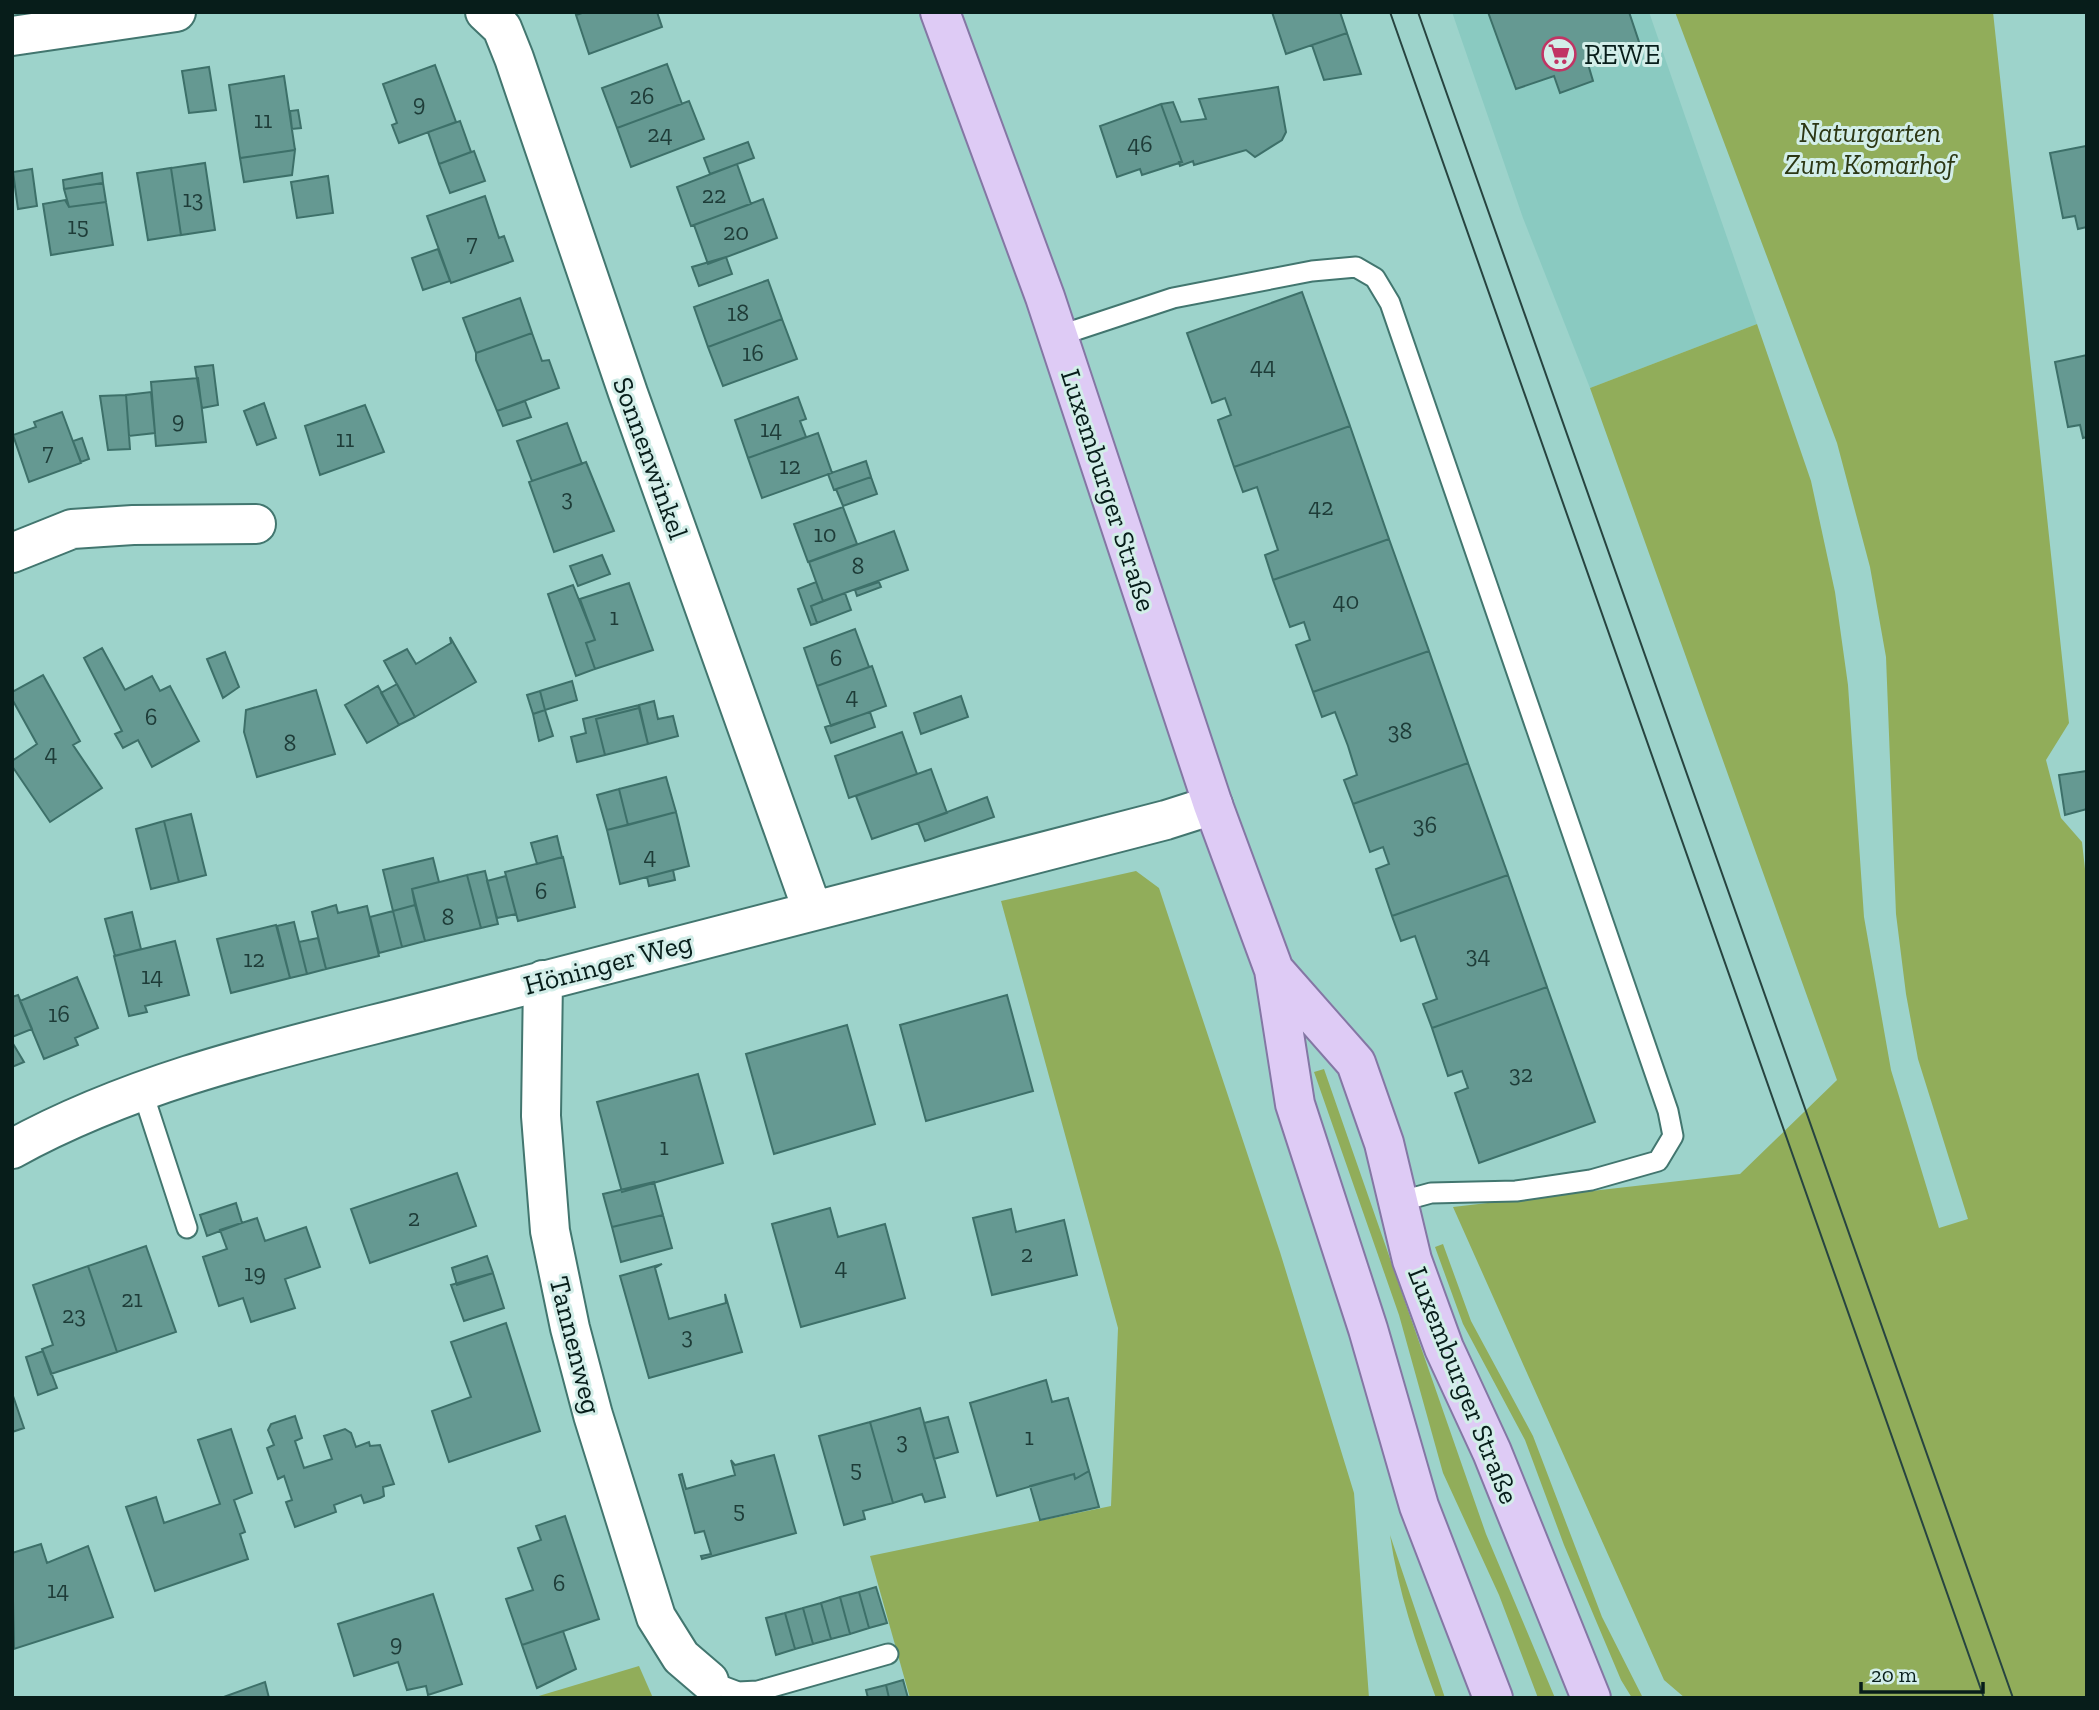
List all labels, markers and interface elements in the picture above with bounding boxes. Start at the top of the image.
supermarket icon: REWE [1540,35,1578,73]
place label: REWE [1584,38,1660,71]
house number: 26 [629,81,655,110]
house number: 9 [413,88,425,117]
house number: 11 [254,105,272,134]
park label: Naturgarten Zum Komarhof [1785,116,1959,181]
house number: 24 [647,119,673,148]
house number: 46 [1127,129,1153,158]
house number: 22 [702,180,726,209]
house number: 13 [183,184,203,213]
house number: 15 [67,211,89,240]
house number: 20 [723,217,749,246]
house number: 7 [466,228,478,257]
house number: 18 [727,298,749,327]
house number: 16 [742,338,764,367]
house number: 44 [1250,351,1276,380]
street label: Luxemburger Straße [1054,365,1163,615]
street label: Sonnenwinkel [606,373,695,544]
house number: 9 [172,405,184,434]
house number: 14 [760,414,782,443]
house number: 11 [336,424,354,453]
house number: 7 [42,437,54,466]
house number: 12 [779,451,801,480]
house number: 3 [561,483,573,512]
house number: 42 [1308,492,1334,521]
house number: 10 [813,519,837,548]
house number: 8 [852,551,864,580]
house number: 40 [1333,586,1359,615]
house number: 1 [609,602,619,631]
house number: 6 [830,643,842,672]
house number: 4 [846,681,859,710]
house number: 6 [145,702,157,731]
house number: 38 [1388,716,1412,745]
house number: 8 [284,728,296,757]
house number: 4 [45,738,58,767]
house number: 36 [1413,810,1437,839]
house number: 4 [644,841,657,870]
house number: 6 [535,876,547,905]
house number: 8 [442,902,454,931]
street label: Höninger Weg [520,925,696,1002]
house number: 34 [1466,940,1490,969]
house number: 12 [243,944,265,973]
house number: 14 [141,961,163,990]
house number: 16 [48,999,70,1028]
house number: 32 [1509,1059,1533,1088]
house number: 1 [659,1132,669,1161]
house number: 2 [408,1203,420,1232]
house number: 2 [1021,1239,1033,1268]
house number: 4 [835,1252,848,1281]
house number: 19 [244,1258,266,1287]
street label: Luxemburger Straße [1401,1262,1526,1508]
street label: Tannenweg [543,1273,609,1417]
house number: 21 [121,1284,143,1313]
house number: 23 [62,1300,86,1329]
house number: 3 [681,1321,693,1350]
house number: 1 [1024,1422,1034,1451]
house number: 3 [896,1426,908,1455]
house number: 5 [850,1454,862,1483]
house number: 5 [733,1495,745,1524]
house number: 6 [553,1568,565,1597]
house number: 14 [47,1575,69,1604]
house number: 9 [390,1628,402,1657]
scale bar [1861,1650,1983,1694]
text: 20 m [1871,1662,1917,1687]

